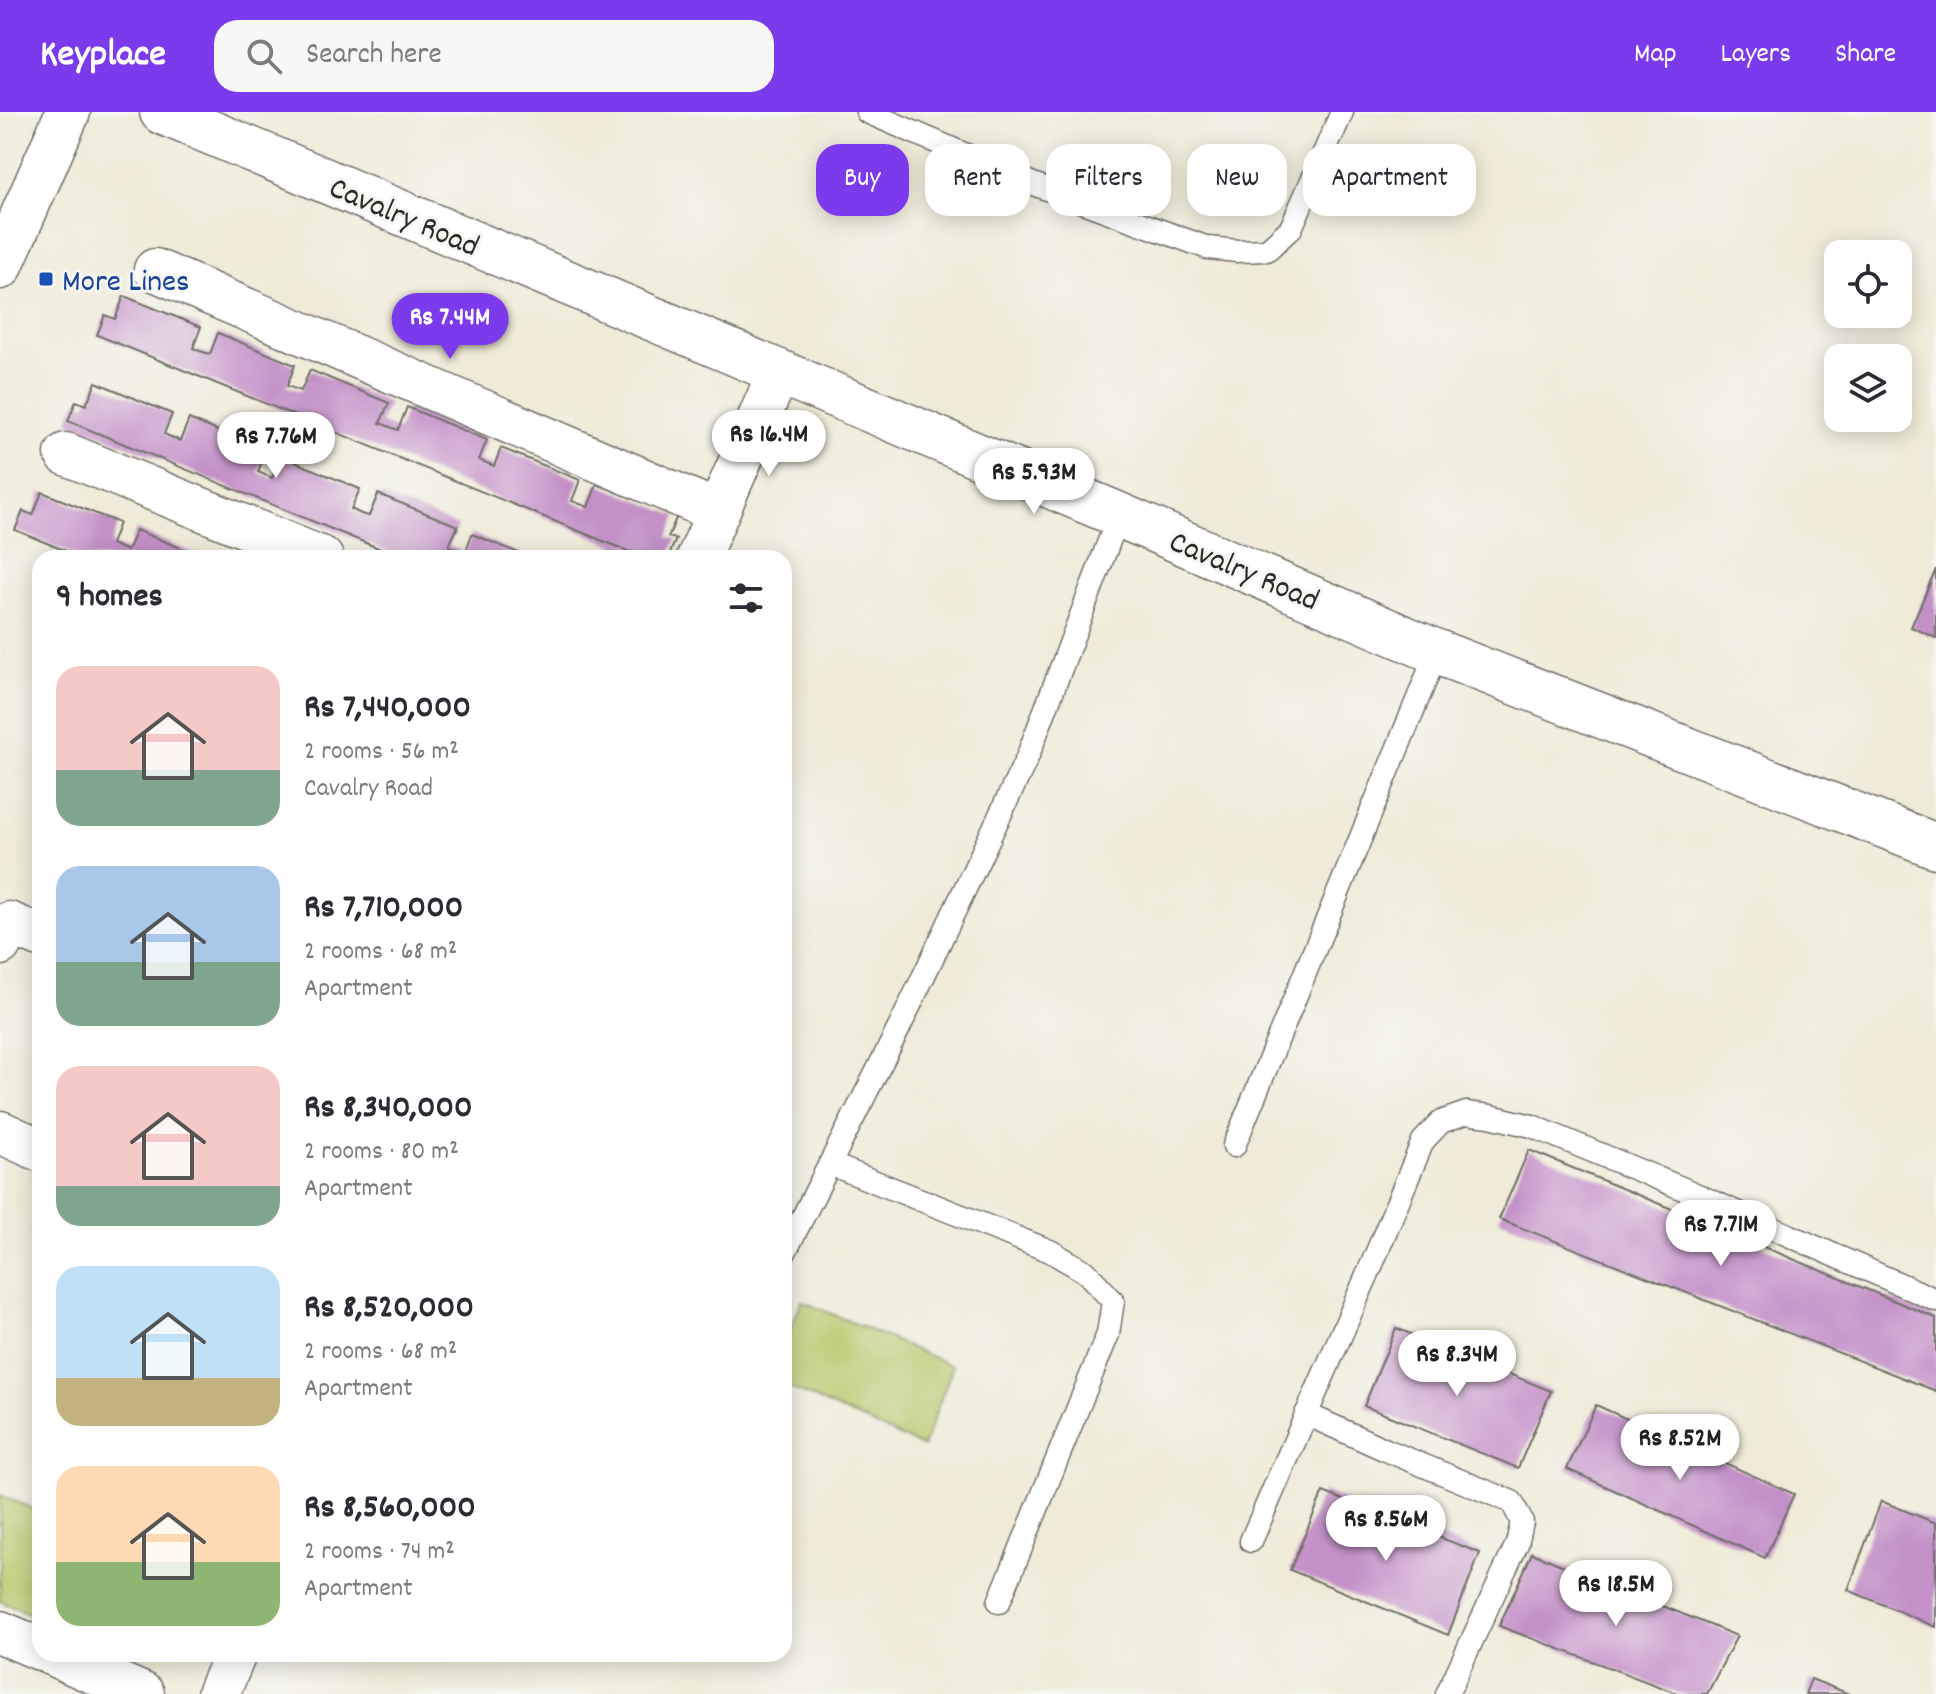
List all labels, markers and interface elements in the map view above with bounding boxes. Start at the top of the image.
search box [214,20,774,92]
text: Keyplace [40,29,166,84]
icon: search [242,34,286,78]
text: Search here [306,35,442,78]
text: Map [1634,36,1677,76]
text: Layers [1721,36,1791,76]
text: Share [1835,36,1896,76]
chip: Buy [816,144,909,216]
chip: Rent [925,144,1030,216]
chip: Filters [1046,144,1171,216]
chip: New [1187,144,1287,216]
chip: Apartment [1303,144,1476,216]
street label: Cavalry Road [321,167,485,272]
map controls [1824,240,1912,432]
button: locate [1824,240,1912,328]
place label: More Lines [62,261,190,307]
marker: More Lines [37,270,55,288]
pin: Rs 7.44M [367,293,533,361]
text: Rs 7.44M [410,300,490,337]
button: layers [1824,344,1912,432]
pin: Rs 16.4M [686,410,852,478]
pin: Rs 7.76M [193,412,359,480]
text: Rs 16.4M [730,417,808,454]
text: Rs 7.76M [235,419,317,456]
pin: Rs 5.93M [951,448,1117,516]
text: Rs 5.93M [992,455,1076,492]
street label: Cavalry Road [1161,521,1325,626]
text: 9 homes [56,574,163,623]
icon: filters [724,576,768,620]
text: Rs 7,440,000 [304,685,471,734]
icon: home [120,698,216,794]
text: 2 rooms · 56 m² [304,734,459,771]
text: Cavalry Road [304,771,433,808]
text: Rs 7,710,000 [304,885,463,934]
icon: home [120,898,216,994]
text: 2 rooms · 68 m² [304,934,457,971]
text: Apartment [304,971,413,1008]
text: Rs 8,340,000 [304,1085,473,1134]
icon: home [120,1098,216,1194]
text: 2 rooms · 80 m² [304,1134,459,1171]
text: Apartment [304,1171,413,1208]
pin: Rs 7.71M [1638,1200,1804,1268]
text: Rs 7.71M [1684,1207,1758,1244]
text: Rs 8,520,000 [304,1285,474,1334]
icon: home [120,1298,216,1394]
pin: Rs 8.34M [1374,1330,1540,1398]
text: 2 rooms · 68 m² [304,1334,457,1371]
text: Rs 8.34M [1416,1337,1498,1374]
text: Apartment [304,1371,413,1408]
pin: Rs 8.52M [1597,1414,1763,1482]
text: Rs 8.52M [1639,1421,1721,1458]
text: Rs 8,560,000 [304,1485,476,1534]
pin: Rs 8.56M [1303,1495,1469,1563]
icon: home [120,1498,216,1594]
text: Rs 8.56M [1344,1502,1428,1539]
text: 2 rooms · 74 m² [304,1534,455,1571]
pin: Rs 18.5M [1533,1560,1699,1628]
text: Rs 18.5M [1577,1567,1655,1604]
text: Apartment [304,1571,413,1608]

